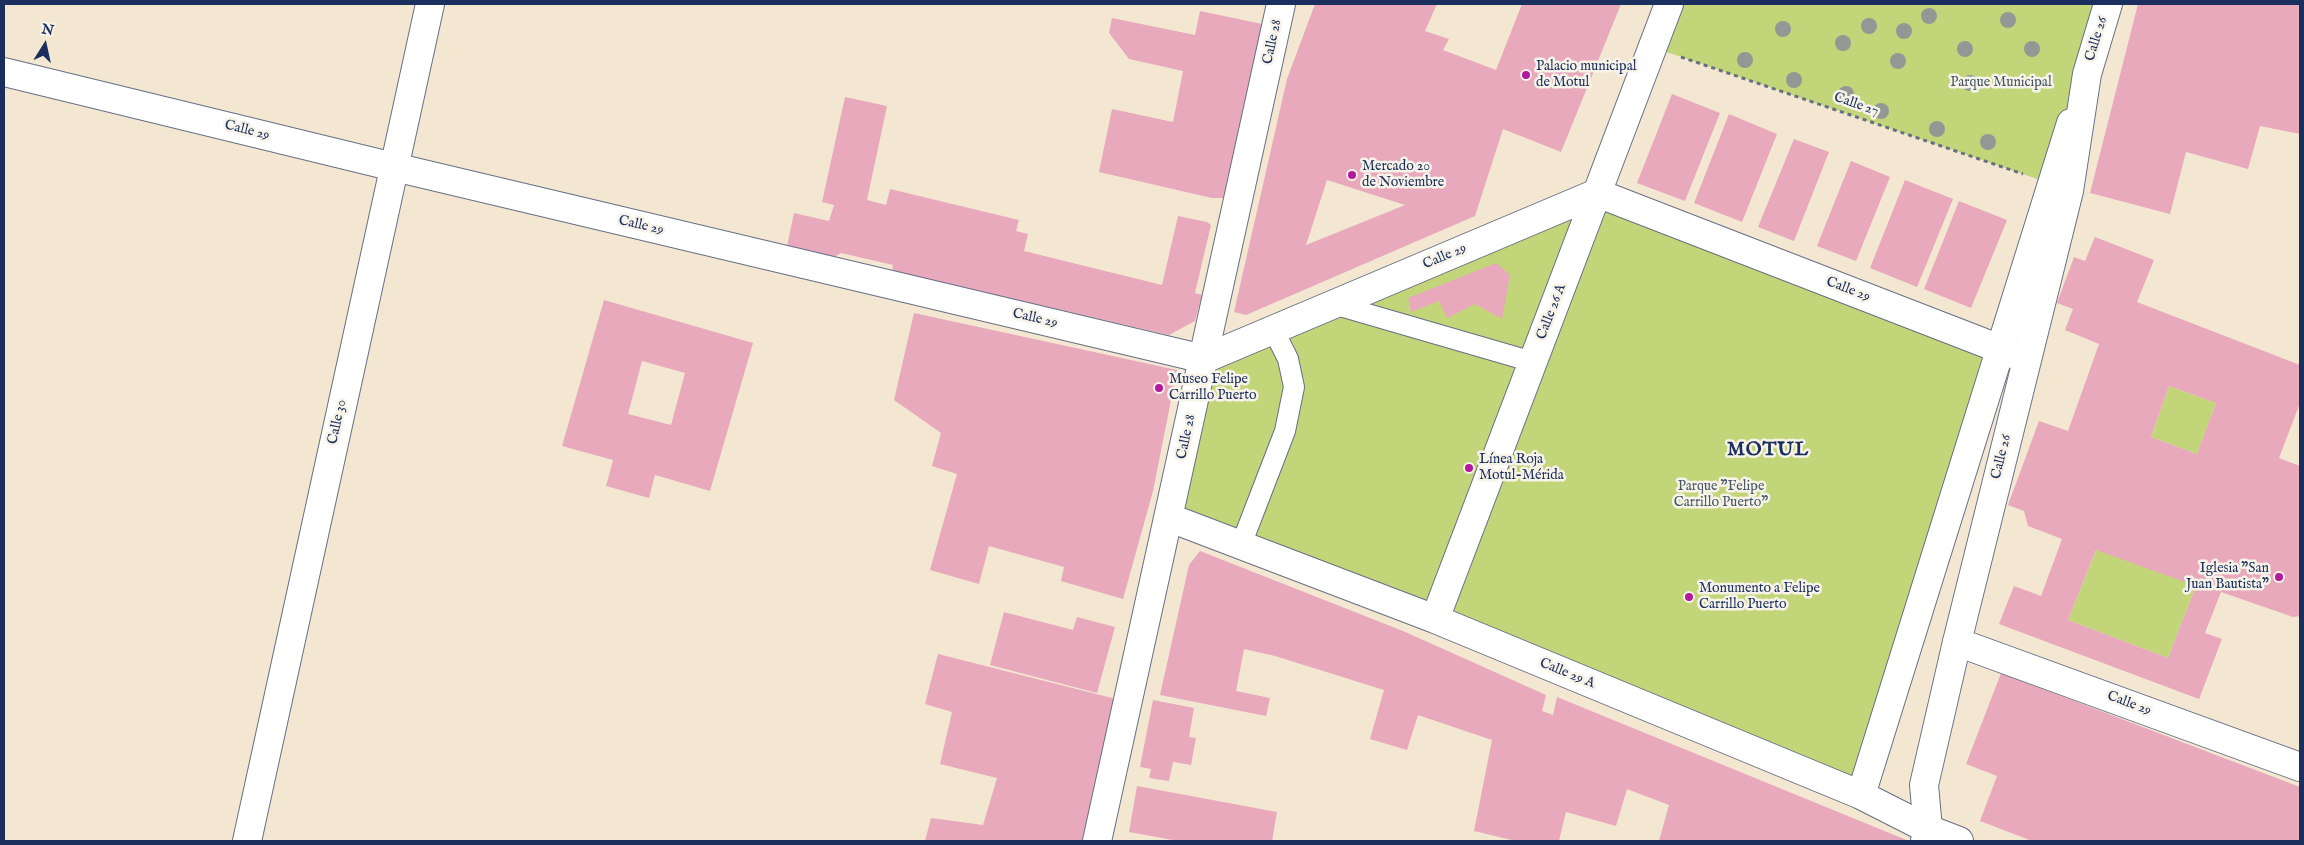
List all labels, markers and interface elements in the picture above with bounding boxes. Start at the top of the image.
street label: Calle 26 [2082,15,2112,63]
street label: Calle 28 [1260,18,1286,66]
north arrow [20,20,70,70]
text: N [40,20,55,40]
place label: Palacio municipal de Motul [1536,59,1637,92]
marker: Palacio municipal de Motul [1520,69,1532,81]
park label: Parque Municipal [1950,75,2052,91]
street label: Calle 27 [1831,90,1881,120]
street label: Calle 29 [223,117,271,145]
place label: Mercado 20 de Noviembre [1362,159,1444,192]
marker: Mercado 20 de Noviembre [1346,169,1358,181]
street label: Calle 29 [617,213,665,239]
street label: Calle 29 [1421,240,1469,274]
street label: Calle 29 [1824,274,1872,306]
street label: Calle 26 A [1534,282,1570,342]
street label: Calle 29 [1011,306,1059,332]
place label: Museo Felipe Carrillo Puerto [1169,372,1257,404]
marker: Museo Felipe Carrillo Puerto [1153,382,1165,394]
street label: Calle 30 [325,398,351,446]
street label: Calle 28 [1174,413,1200,461]
street label: Calle 26 [1988,433,2016,481]
district label: MOTUL [1726,440,1810,462]
place label: Línea Roja Motul-Mérida [1479,452,1564,484]
marker: Línea Roja Motul-Mérida [1463,462,1475,474]
park label: Parque "Felipe Carrillo Puerto" [1674,479,1768,512]
place label: Iglesia "San Juan Bautista" [2186,561,2269,594]
marker: Iglesia "San Juan Bautista" [2273,571,2285,583]
place label: Monumento a Felipe Carrillo Puerto [1699,581,1820,614]
marker: Monumento a Felipe Carrillo Puerto [1683,591,1695,603]
street label: Calle 29 A [1537,655,1597,693]
street label: Calle 29 [2105,688,2153,720]

